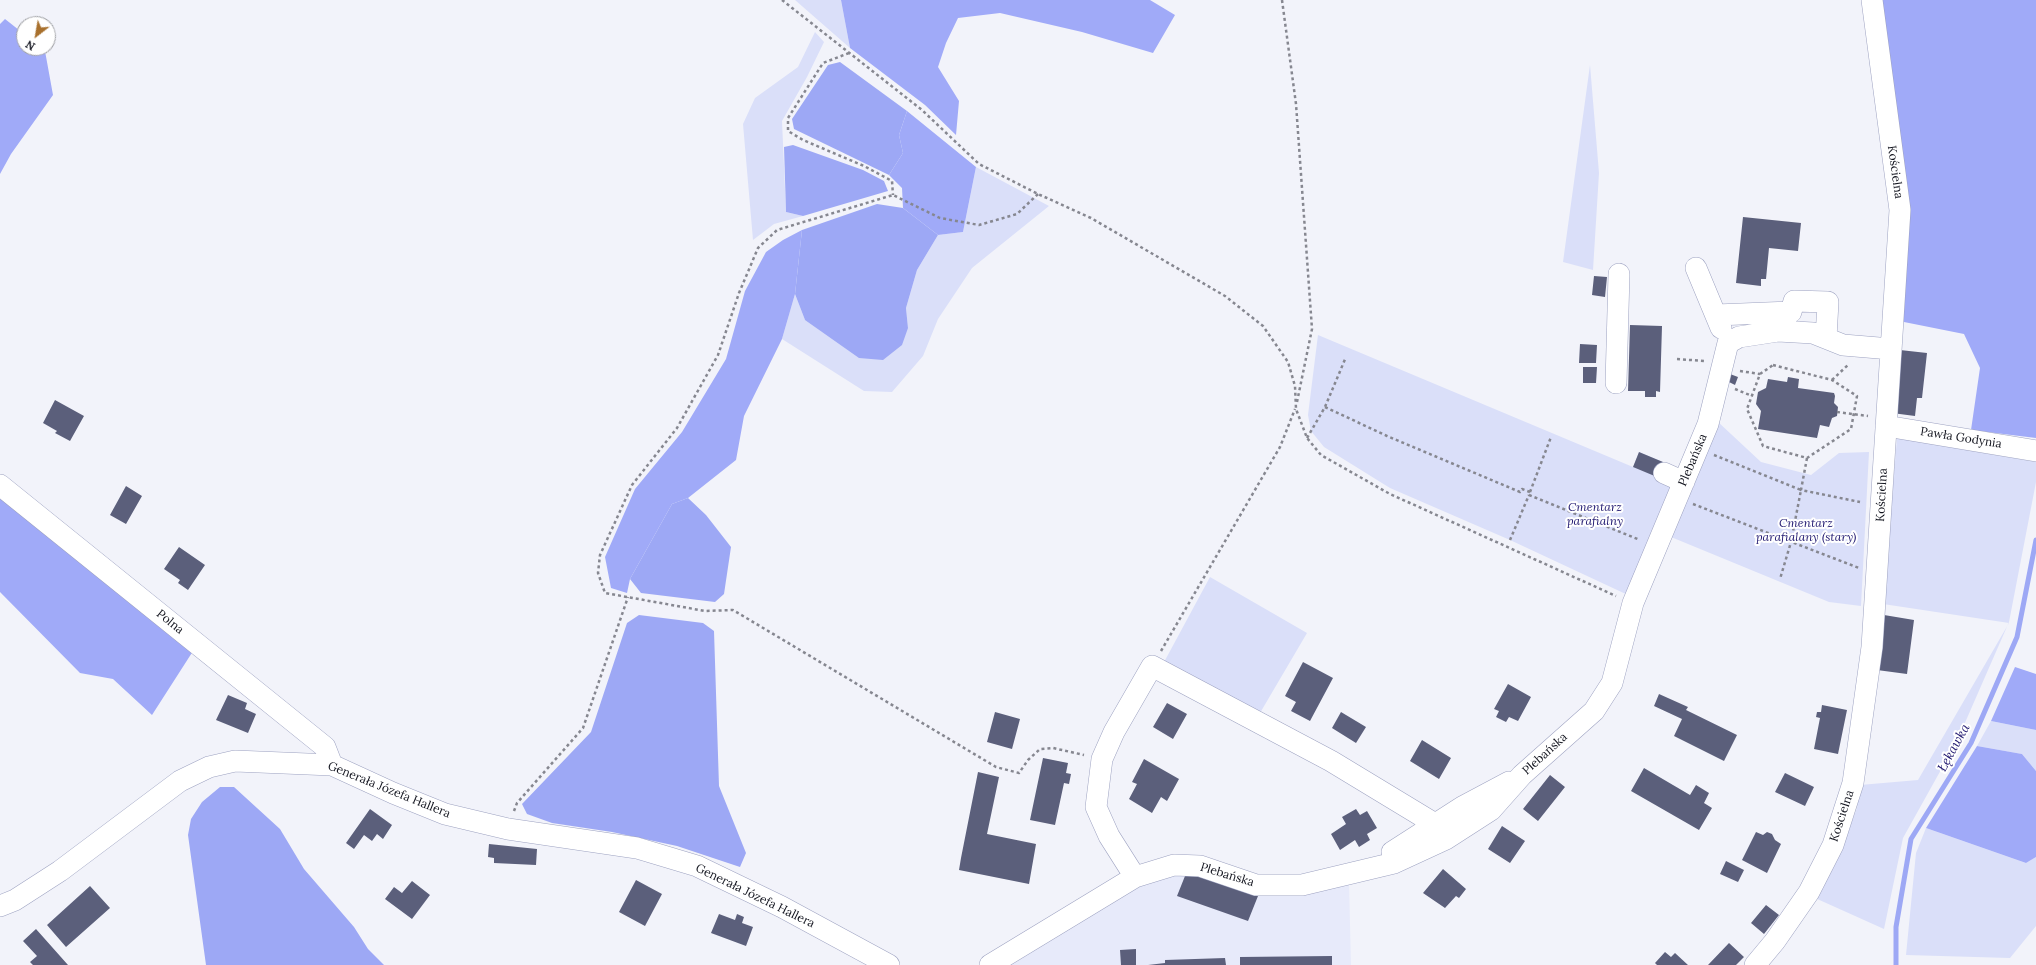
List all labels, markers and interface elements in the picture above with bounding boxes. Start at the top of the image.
north arrow [16,16,56,56]
text: N [23,37,38,54]
street label: Kościelna [1884,144,1906,200]
street label: Pawła Godynia [1919,424,2003,452]
street label: Plebańska [1676,432,1710,488]
street label: Kościelna [1873,468,1891,522]
park label: Cmentarz parafialny [1567,501,1623,529]
park label: Cmentarz parafialany (stary) [1756,517,1856,545]
street label: Polna [153,607,187,637]
water label: Łękawka [1935,722,1973,774]
street label: Plebańska [1520,730,1570,778]
street label: Generała Józefa Hallera [326,759,452,821]
street label: Kościelna [1827,788,1857,844]
street label: Plebańska [1198,860,1256,890]
street label: Generała Józefa Hallera [693,861,817,931]

